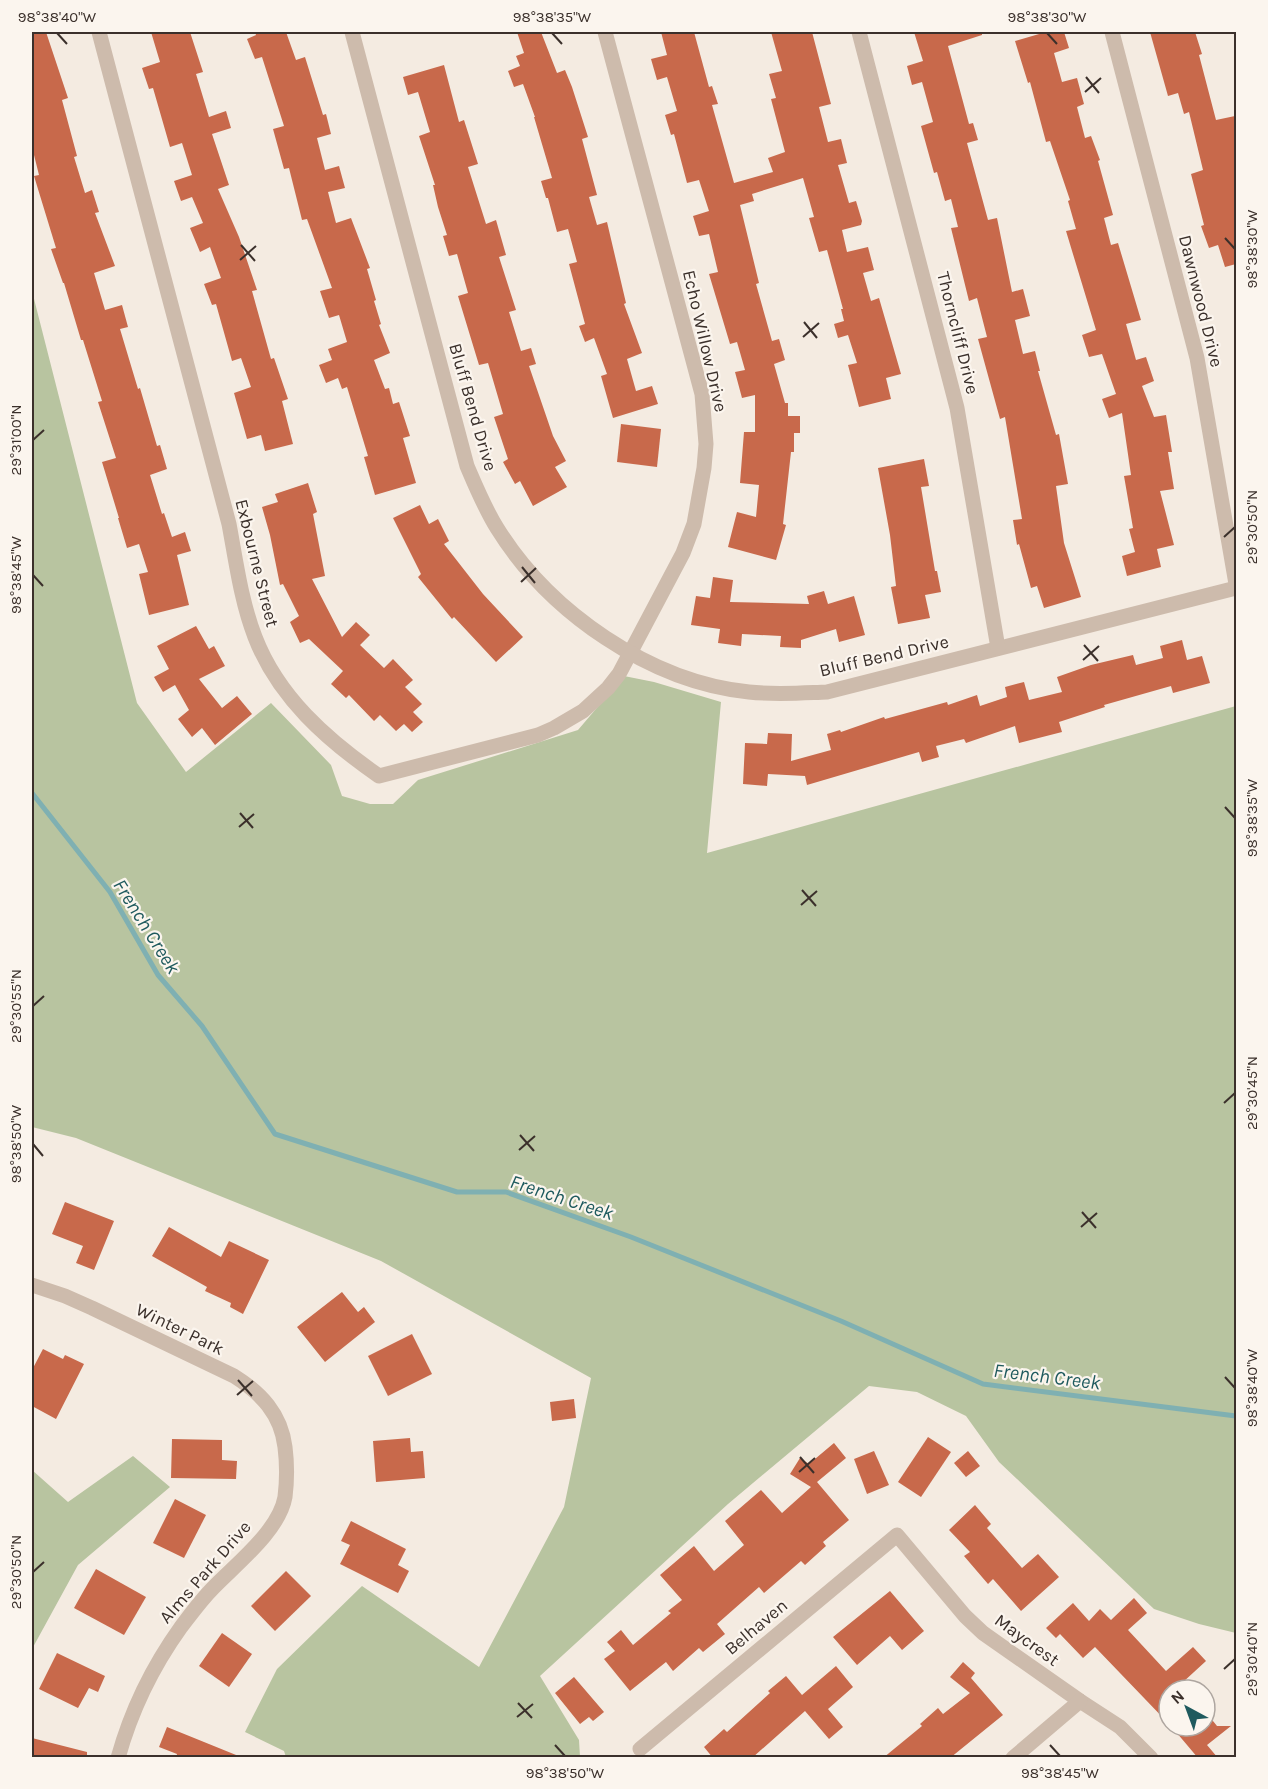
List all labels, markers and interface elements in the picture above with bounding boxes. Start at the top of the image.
text: 98°38'40"W [18,8,97,26]
text: 98°38'35"W [513,8,592,26]
text: 98°38'30"W [1008,8,1087,26]
text: 98°38'30"W [1243,209,1261,288]
street label: Dawnwood Drive [1174,233,1228,369]
street label: Echo Willow Drive [678,268,732,414]
street label: Thorncliff Drive [932,269,984,397]
street label: Bluff Bend Drive [444,341,502,473]
text: 29°31'00"N [7,405,25,475]
text: 29°30'50"N [1243,490,1261,564]
street label: Exbourne Street [230,497,284,629]
text: 98°38'45"W [7,535,25,614]
street label: Bluff Bend Drive [817,630,951,682]
text: 98°38'35"W [1243,778,1261,857]
water label: French Creek [108,875,185,979]
text: 29°30'55"N [7,969,25,1043]
text: 29°30'45"N [1243,1056,1261,1130]
text: 98°38'50"W [7,1104,25,1183]
water label: French Creek [507,1170,617,1225]
street label: Winter Park [132,1298,228,1360]
text: 98°38'40"W [1243,1348,1261,1427]
water label: French Creek [992,1359,1102,1395]
street label: Alms Park Drive [154,1516,256,1628]
text: 29°30'50"N [7,1535,25,1609]
street label: Belhaven [720,1594,792,1660]
street label: Maycrest [990,1609,1064,1671]
text: 29°30'40"N [1243,1622,1261,1696]
north arrow [1157,1678,1217,1738]
text: N [1167,1686,1188,1708]
text: 98°38'50"W [526,1764,605,1782]
text: 98°38'45"W [1021,1764,1100,1782]

